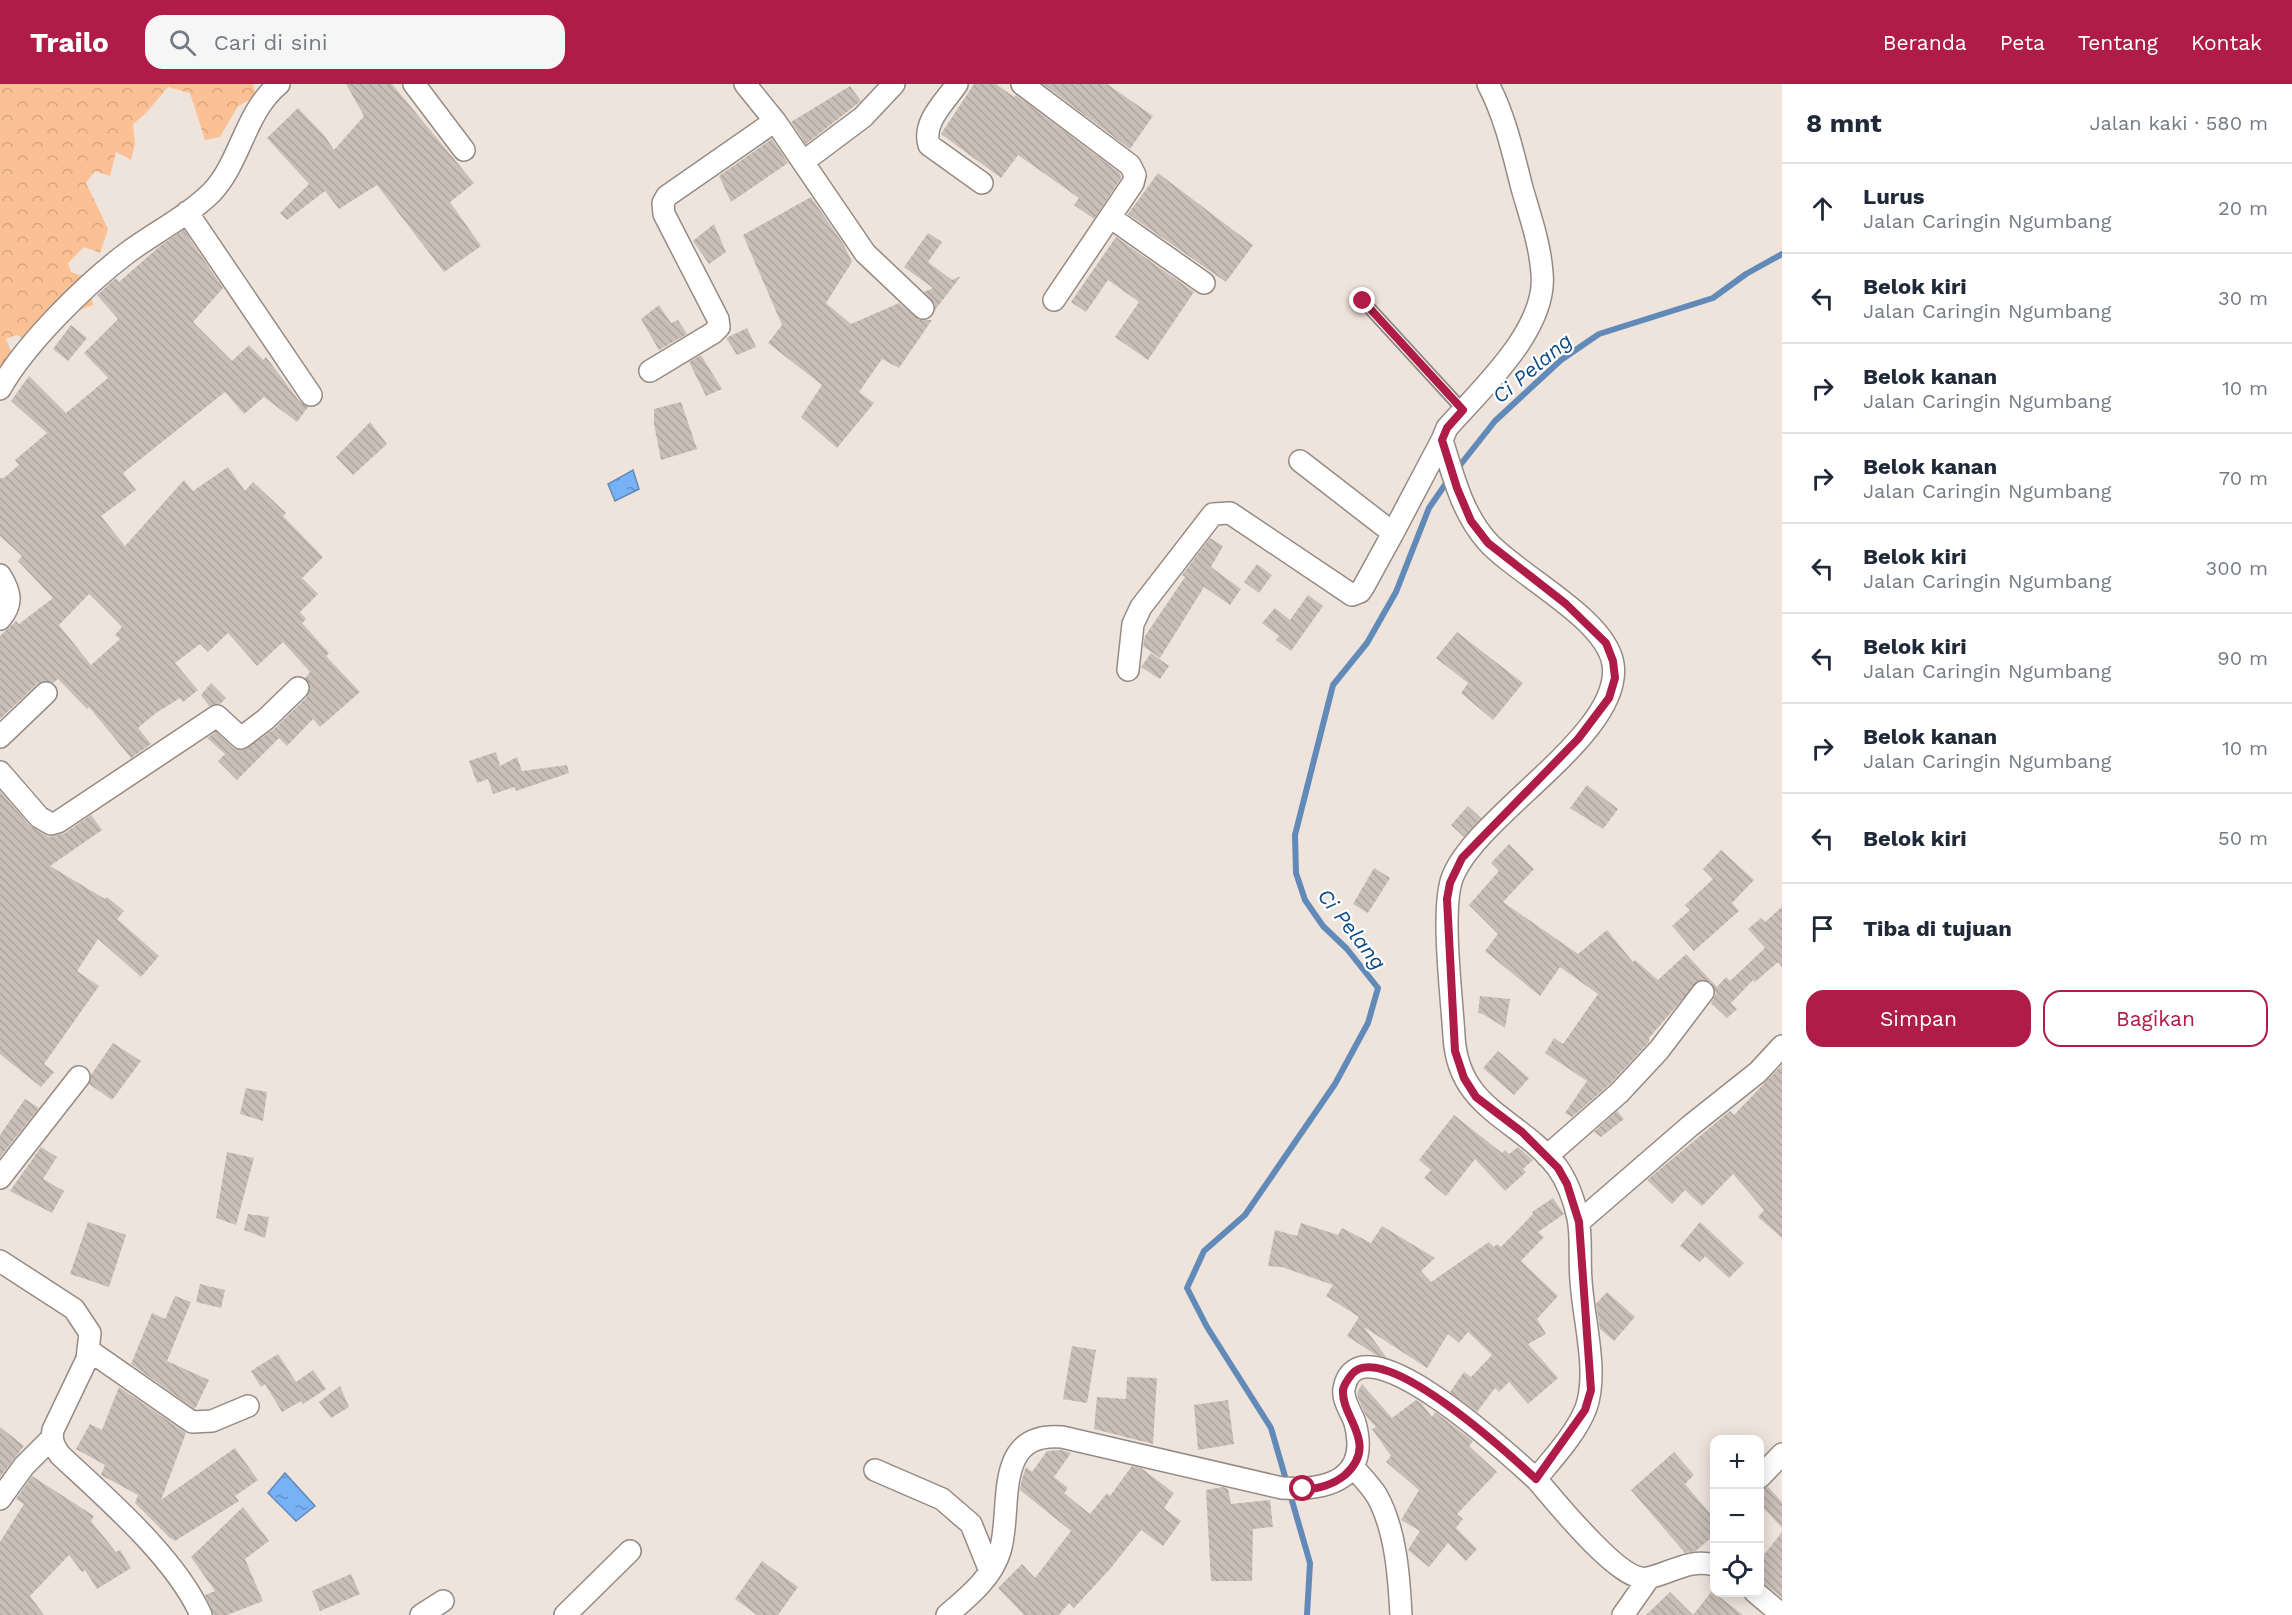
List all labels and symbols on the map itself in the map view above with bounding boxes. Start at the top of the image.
route end [1349,287,1375,313]
water label: Ci Pelang [1487,328,1577,408]
water label: Ci Pelang [1313,884,1391,975]
route start [1289,1475,1315,1501]

